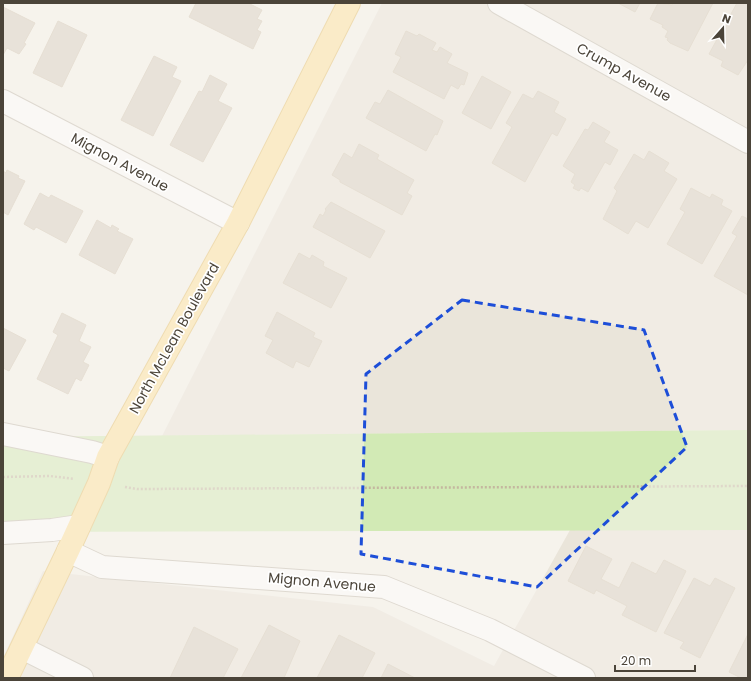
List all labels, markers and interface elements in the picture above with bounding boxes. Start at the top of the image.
north arrow [703,8,743,48]
text: N [720,10,733,28]
street label: Crump Avenue [573,38,675,106]
street label: Mignon Avenue [68,128,173,196]
street label: North McLean Boulevard [124,259,224,417]
street label: Mignon Avenue [267,567,377,597]
scale bar [615,647,695,673]
text: 20 m [621,652,651,669]

